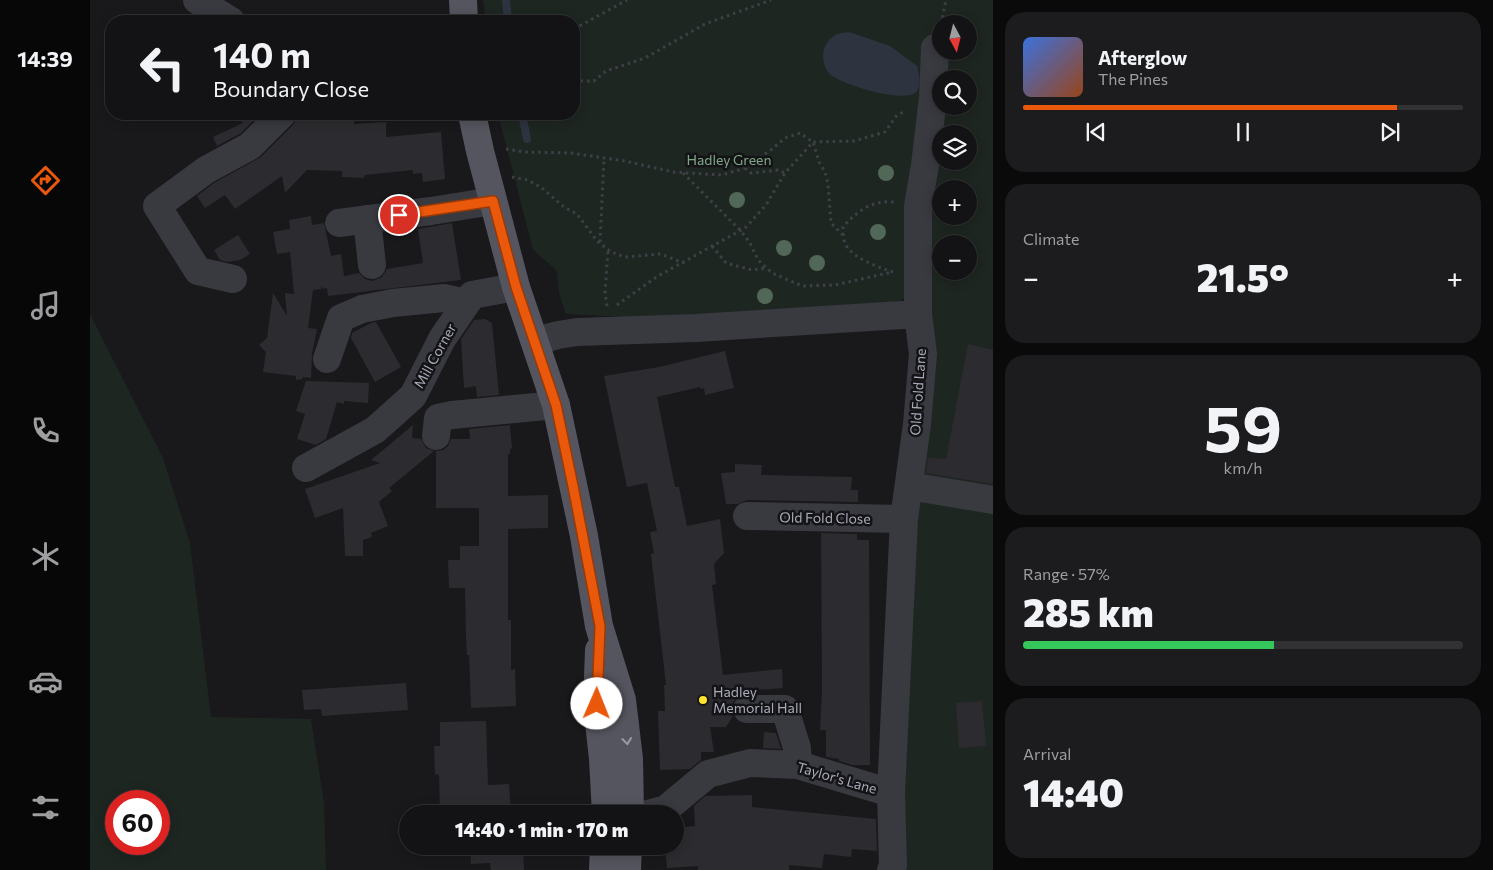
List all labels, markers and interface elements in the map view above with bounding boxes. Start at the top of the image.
north arrow [932,15,978,60]
map controls [932,15,977,280]
text: 140 m [213,32,311,75]
icon: left [130,35,195,100]
text: 14:39 [17,45,73,72]
text: Afterglow [1098,46,1187,69]
text: The Pines [1098,69,1168,88]
button: search [932,70,977,115]
text: Boundary Close [213,75,369,102]
icon: previous [1082,118,1110,146]
icon: pause [1229,118,1257,146]
icon: next [1376,118,1404,146]
button: layers [932,125,977,170]
park label: Hadley Green [687,151,772,168]
icon: directions [28,163,63,198]
button: + [932,180,977,225]
pin [378,194,420,236]
icon: arrive [385,201,413,229]
text: Climate [1023,229,1079,248]
button: − [932,235,977,280]
text: 21.5° [1196,253,1289,300]
text: − [1023,260,1039,294]
text: + [1447,260,1463,294]
icon: music [28,288,63,323]
street label: Mill Corner [410,320,459,391]
street label: Old Fold Lane [906,348,929,436]
text: 59 [1204,386,1282,465]
icon: phone [28,413,63,448]
text: km/h [1224,458,1262,477]
street label: Old Fold Close [779,508,871,527]
icon: climate [28,539,63,574]
text: Range · 57% [1023,564,1110,583]
text: 285 km [1023,588,1154,635]
icon: car [28,664,63,699]
position arrow [570,677,622,729]
place label: Hadley Memorial Hall [713,683,802,716]
marker: Hadley Memorial Hall [697,694,709,706]
one-way arrow [621,737,632,745]
text: Arrival [1023,744,1071,763]
street label: Taylor's Lane [795,758,879,797]
text: 14:40 [1023,768,1124,815]
icon: filters [28,790,63,825]
speed limit sign: 60 [105,790,170,855]
text: 14:40 · 1 min · 170 m [455,818,628,841]

